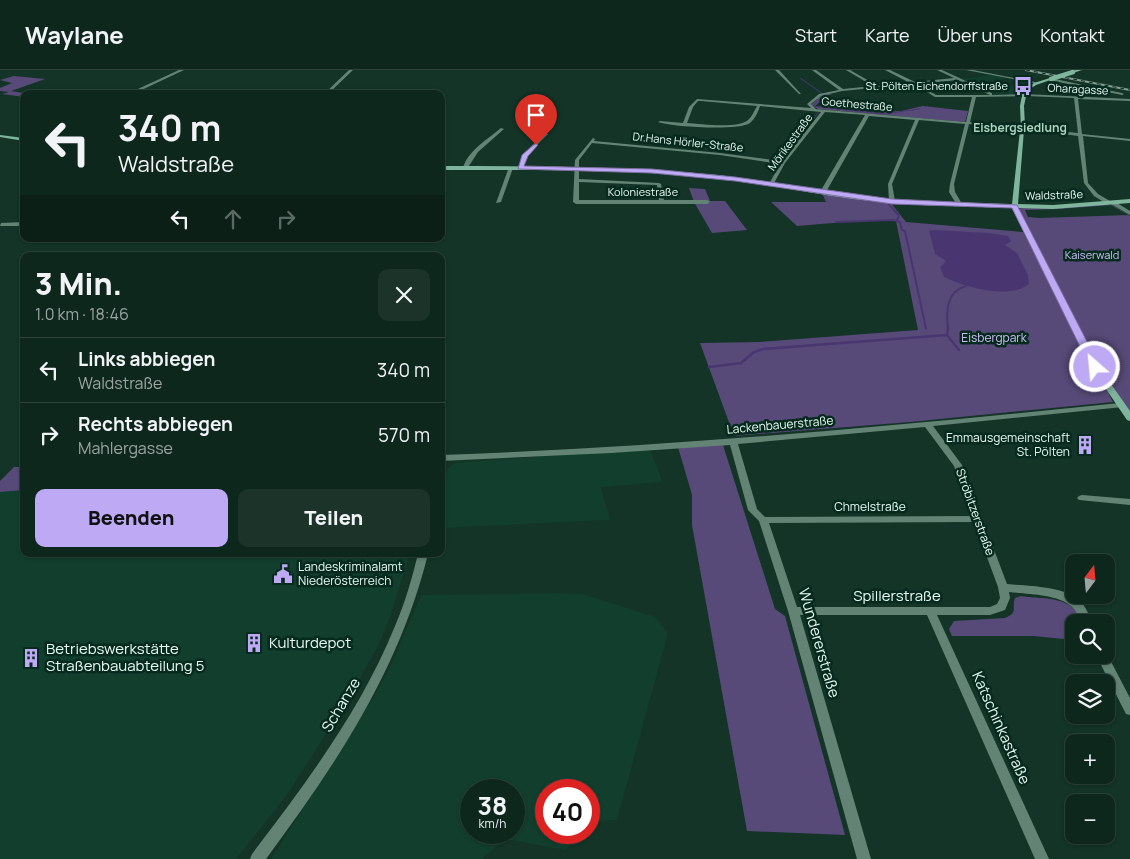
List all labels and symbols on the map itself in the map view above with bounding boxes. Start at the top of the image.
bus stop icon: St. Pölten Eichendorffstraße [1012,75,1034,97]
place label: St. Pölten Eichendorffstraße [865,78,1009,93]
street label: Oharagasse [1047,79,1109,98]
street label: Goethestraße [821,93,894,114]
pin [515,94,557,145]
street label: Mörikestraße [764,110,816,173]
district label: Eisbergsiedlung [973,119,1067,136]
street label: Dr.Hans Hörler-Straße [632,128,745,155]
street label: Koloniestraße [608,184,679,199]
street label: Waldstraße [1025,186,1084,203]
park label: Kaiserwald [1065,247,1119,262]
park label: Eisbergpark [961,329,1028,346]
position arrow [1068,340,1120,392]
street label: Lackenbauerstraße [726,411,834,438]
place label: Emmausgemeinschaft St. Pölten [946,429,1070,460]
building icon: Emmausgemeinschaft St. Pölten [1074,434,1096,456]
street label: Ströbitzerstraße [952,466,999,558]
street label: Chmelstraße [834,498,906,515]
north arrow [1065,554,1115,604]
place label: Landeskriminalamt Niederösterreich [298,558,403,589]
public building icon: Landeskriminalamt Niederösterreich [272,563,294,585]
street label: Spillerstraße [853,585,941,606]
street label: Wundererstraße [794,586,845,700]
building icon: Kulturdepot [243,632,265,654]
place label: Kulturdepot [269,632,351,653]
place label: Betriebswerkstätte Straßenbauabteilung 5 [46,638,204,676]
building icon: Betriebswerkstätte Straßenbauabteilung 5 [20,647,42,669]
street label: Katschinkastraße [967,668,1036,788]
street label: Schanze [316,674,365,736]
speed limit sign: 40 [535,779,600,844]

